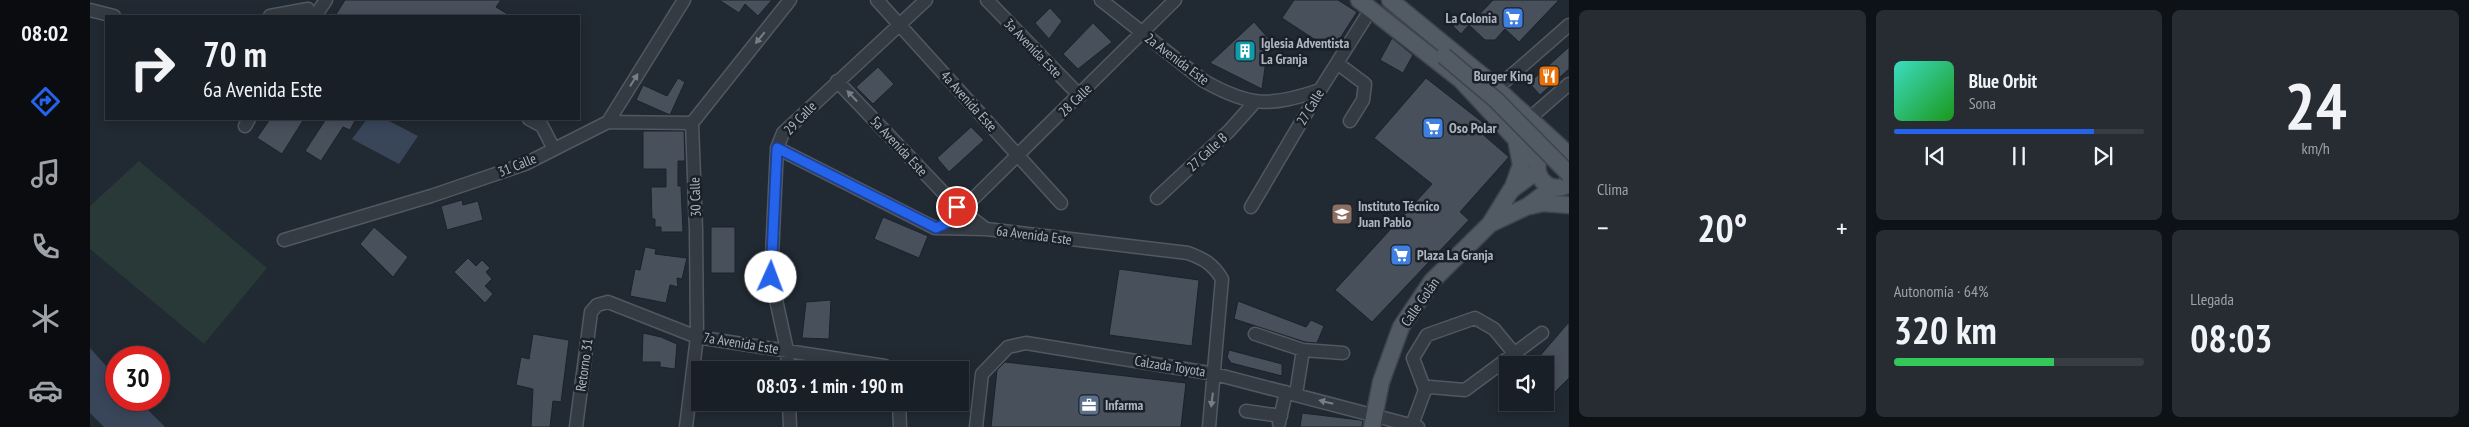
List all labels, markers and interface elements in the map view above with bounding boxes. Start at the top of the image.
supermarket icon: La Colonia [1501,6,1525,30]
place label: La Colonia [1446,9,1497,27]
street label: 3a Avenida Este [1000,14,1066,82]
text: 08:02 [21,19,69,47]
street label: 2a Avenida Este [1141,29,1213,89]
text: 70 m [203,31,267,77]
one-way arrow [754,31,765,44]
place label: Iglesia Adventista La Granja [1261,34,1349,68]
icon: right [120,35,185,100]
building icon: Iglesia Adventista La Granja [1233,39,1257,63]
text: 24 [2285,63,2347,147]
restaurant icon: Burger King [1537,64,1561,88]
street label: 4a Avenida Este [937,67,1001,135]
place label: Burger King [1474,67,1533,85]
text: Blue Orbit [1969,69,2037,93]
one-way arrow [629,74,638,87]
text: 6a Avenida Este [203,75,322,103]
street label: 28 Calle [1054,80,1096,120]
icon: directions [28,84,63,119]
street label: 27 Calle [1292,85,1328,128]
one-way arrow [846,91,858,103]
text: Sona [1969,93,1996,113]
street label: 29 Calle [780,97,820,139]
street label: 5a Avenida Este [867,112,932,180]
supermarket icon: Oso Polar [1421,116,1445,140]
place label: Oso Polar [1449,119,1497,137]
street label: 27 Calle B [1183,129,1231,175]
text: km/h [2301,138,2330,158]
icon: previous [1921,142,1949,170]
icon: pause [2005,142,2033,170]
icon: next [2089,142,2117,170]
street label: 31 Calle [495,149,539,181]
icon: music [28,156,63,191]
street label: 30 Calle [685,177,705,217]
text: Clima [1597,179,1628,199]
pin [936,186,978,228]
icon: arrive [943,193,971,221]
place label: Instituto Técnico Juan Pablo [1357,197,1439,231]
school or university icon: Instituto Técnico Juan Pablo [1330,202,1354,226]
text: 20° [1697,203,1747,252]
text: − [1597,209,1609,246]
text: + [1836,209,1848,246]
street label: 6a Avenida Este [995,221,1073,249]
icon: phone [28,229,63,264]
supermarket icon: Plaza La Granja [1389,243,1413,267]
place label: Plaza La Granja [1417,246,1494,264]
position arrow [744,250,796,302]
street label: Calle Golán [1397,274,1443,330]
text: Autonomía · 64% [1894,281,1988,301]
text: Llegada [2190,289,2234,309]
icon: climate [28,301,63,336]
text: 320 km [1894,305,1997,354]
text: 08:03 [2190,313,2273,362]
street label: 7a Avenida Este [702,328,780,358]
street label: Retorno 31 [571,337,597,393]
speed limit sign: 30 [105,346,170,411]
street label: Calzada Toyota [1133,352,1207,380]
map controls [1499,356,1554,411]
button: sound [1499,356,1554,411]
icon: car [28,373,63,408]
text: 08:03 · 1 min · 190 m [757,374,903,398]
office icon: Infarma [1077,393,1101,417]
one-way arrow [1208,393,1216,409]
place label: Infarma [1105,396,1144,414]
one-way arrow [1319,398,1334,406]

